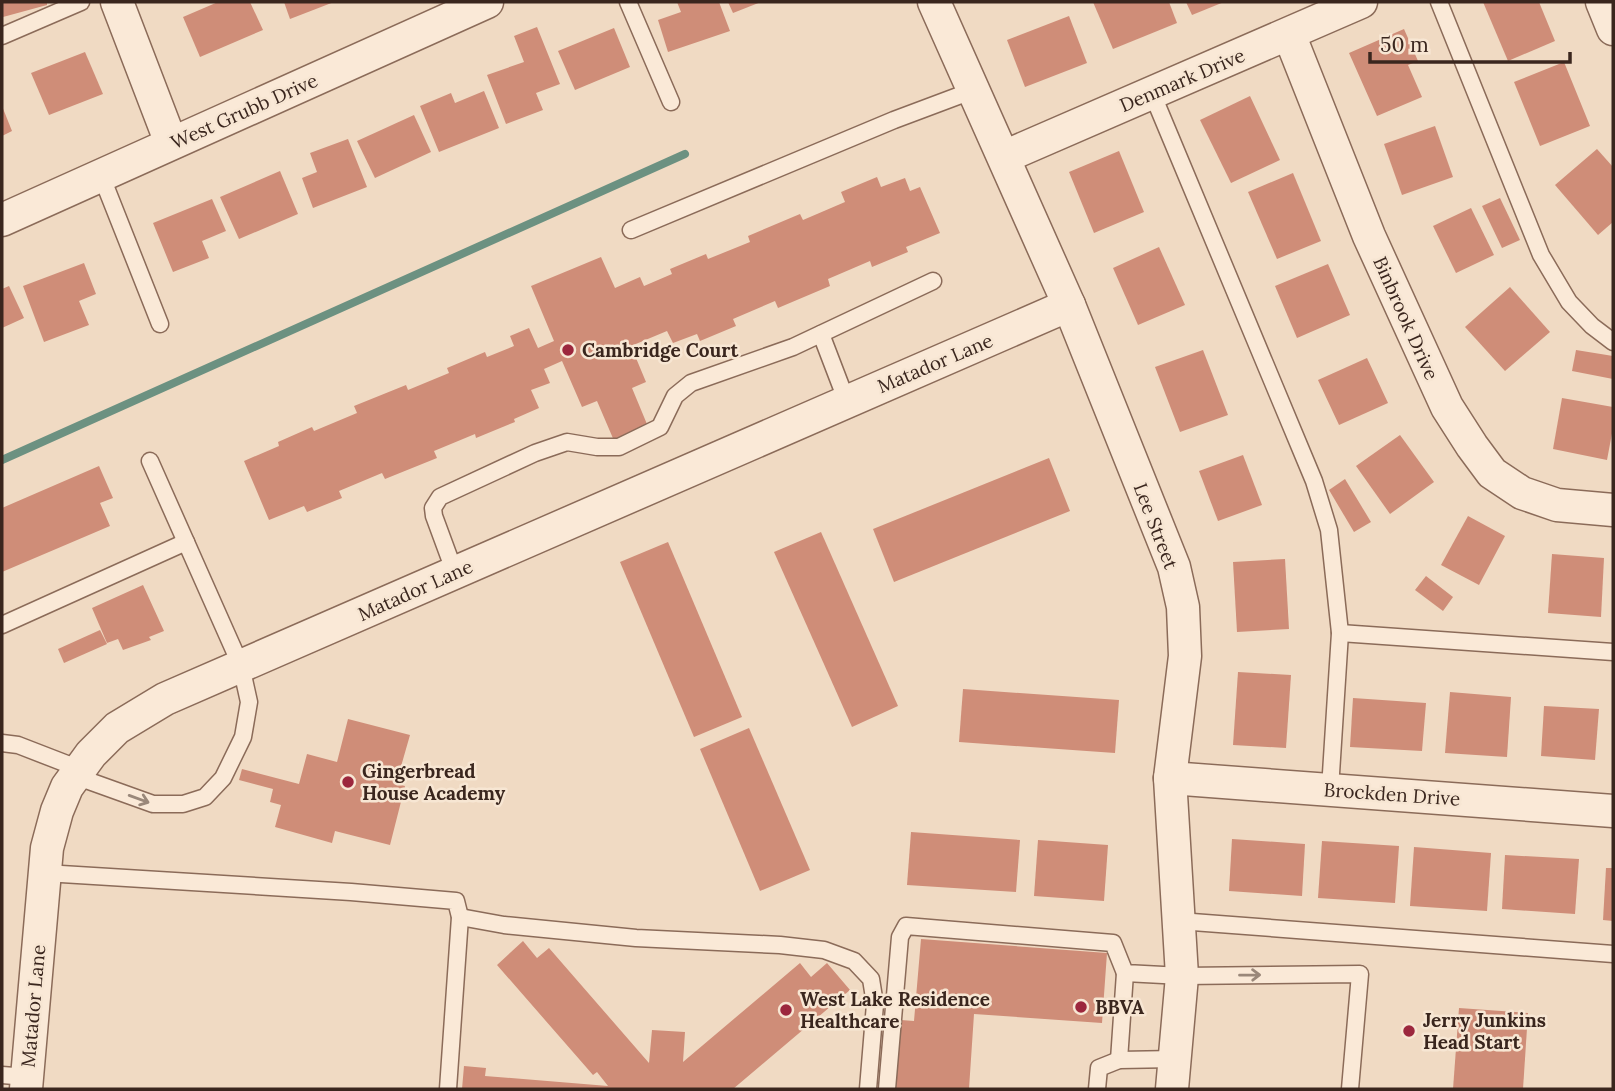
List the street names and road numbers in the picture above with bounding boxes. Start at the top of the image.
street label: Denmark Drive [1116,43,1248,117]
street label: West Grubb Drive [167,68,321,154]
street label: Binbrook Drive [1368,253,1444,383]
street label: Matador Lane [874,328,996,398]
street label: Lee Street [1129,480,1184,573]
street label: Matador Lane [354,554,476,626]
street label: Brockden Drive [1323,777,1461,811]
street label: Matador Lane [16,944,50,1068]

